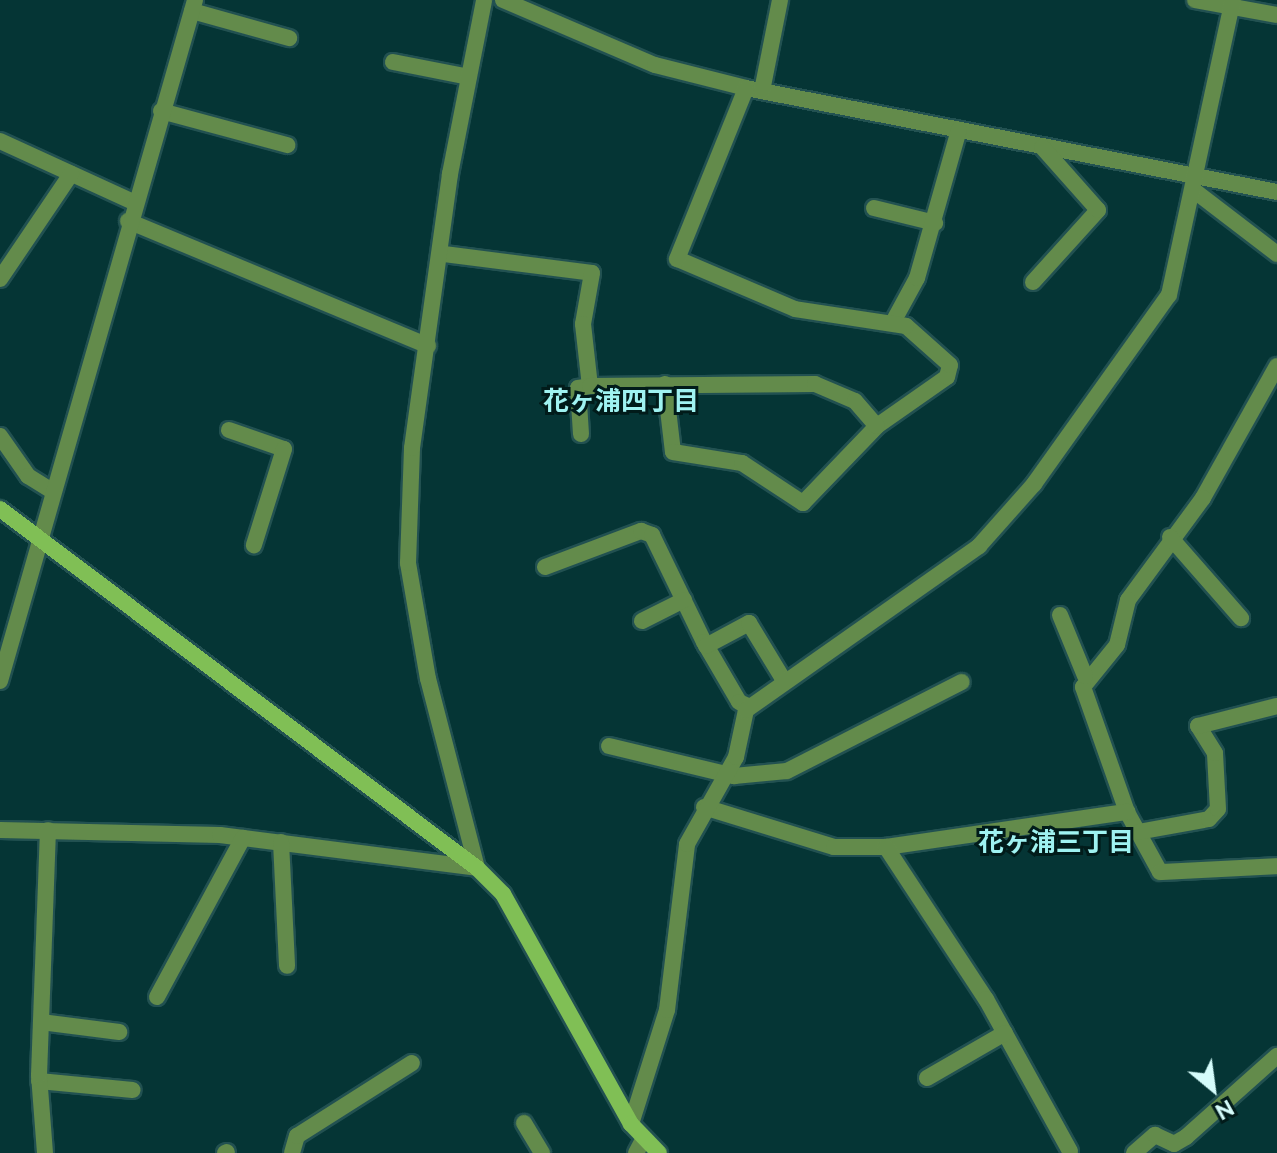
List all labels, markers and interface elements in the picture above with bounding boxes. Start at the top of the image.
district label: 花ヶ浦四丁目 [543,386,699,418]
district label: 花ヶ浦三丁目 [978,827,1134,859]
north arrow [1173,1049,1253,1129]
text: N [1211,1095,1238,1125]

